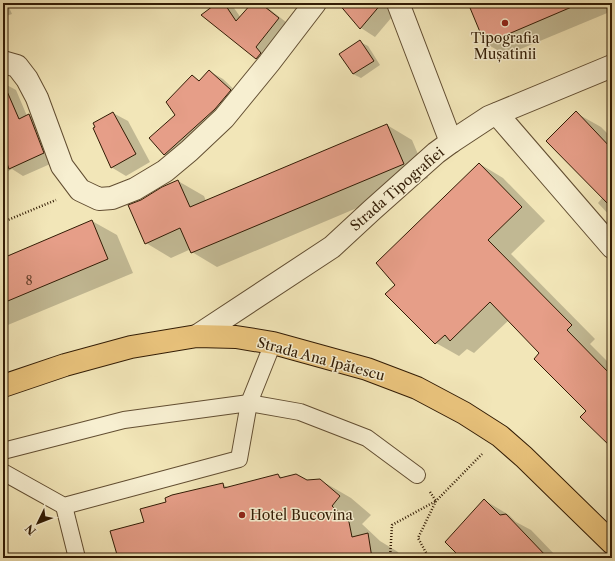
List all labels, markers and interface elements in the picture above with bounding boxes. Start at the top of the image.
marker: Tipografia Mușatinii [500,18,510,28]
place label: Tipografia Mușatinii [471,29,540,63]
street label: Strada Tipografiei [346,143,448,235]
house number: 8 [25,273,33,288]
street label: Strada Ana Ipătescu [255,333,387,385]
north arrow [18,503,58,543]
place label: Hotel Bucovina [250,506,353,524]
marker: Hotel Bucovina [237,510,247,520]
text: N [22,521,39,538]

